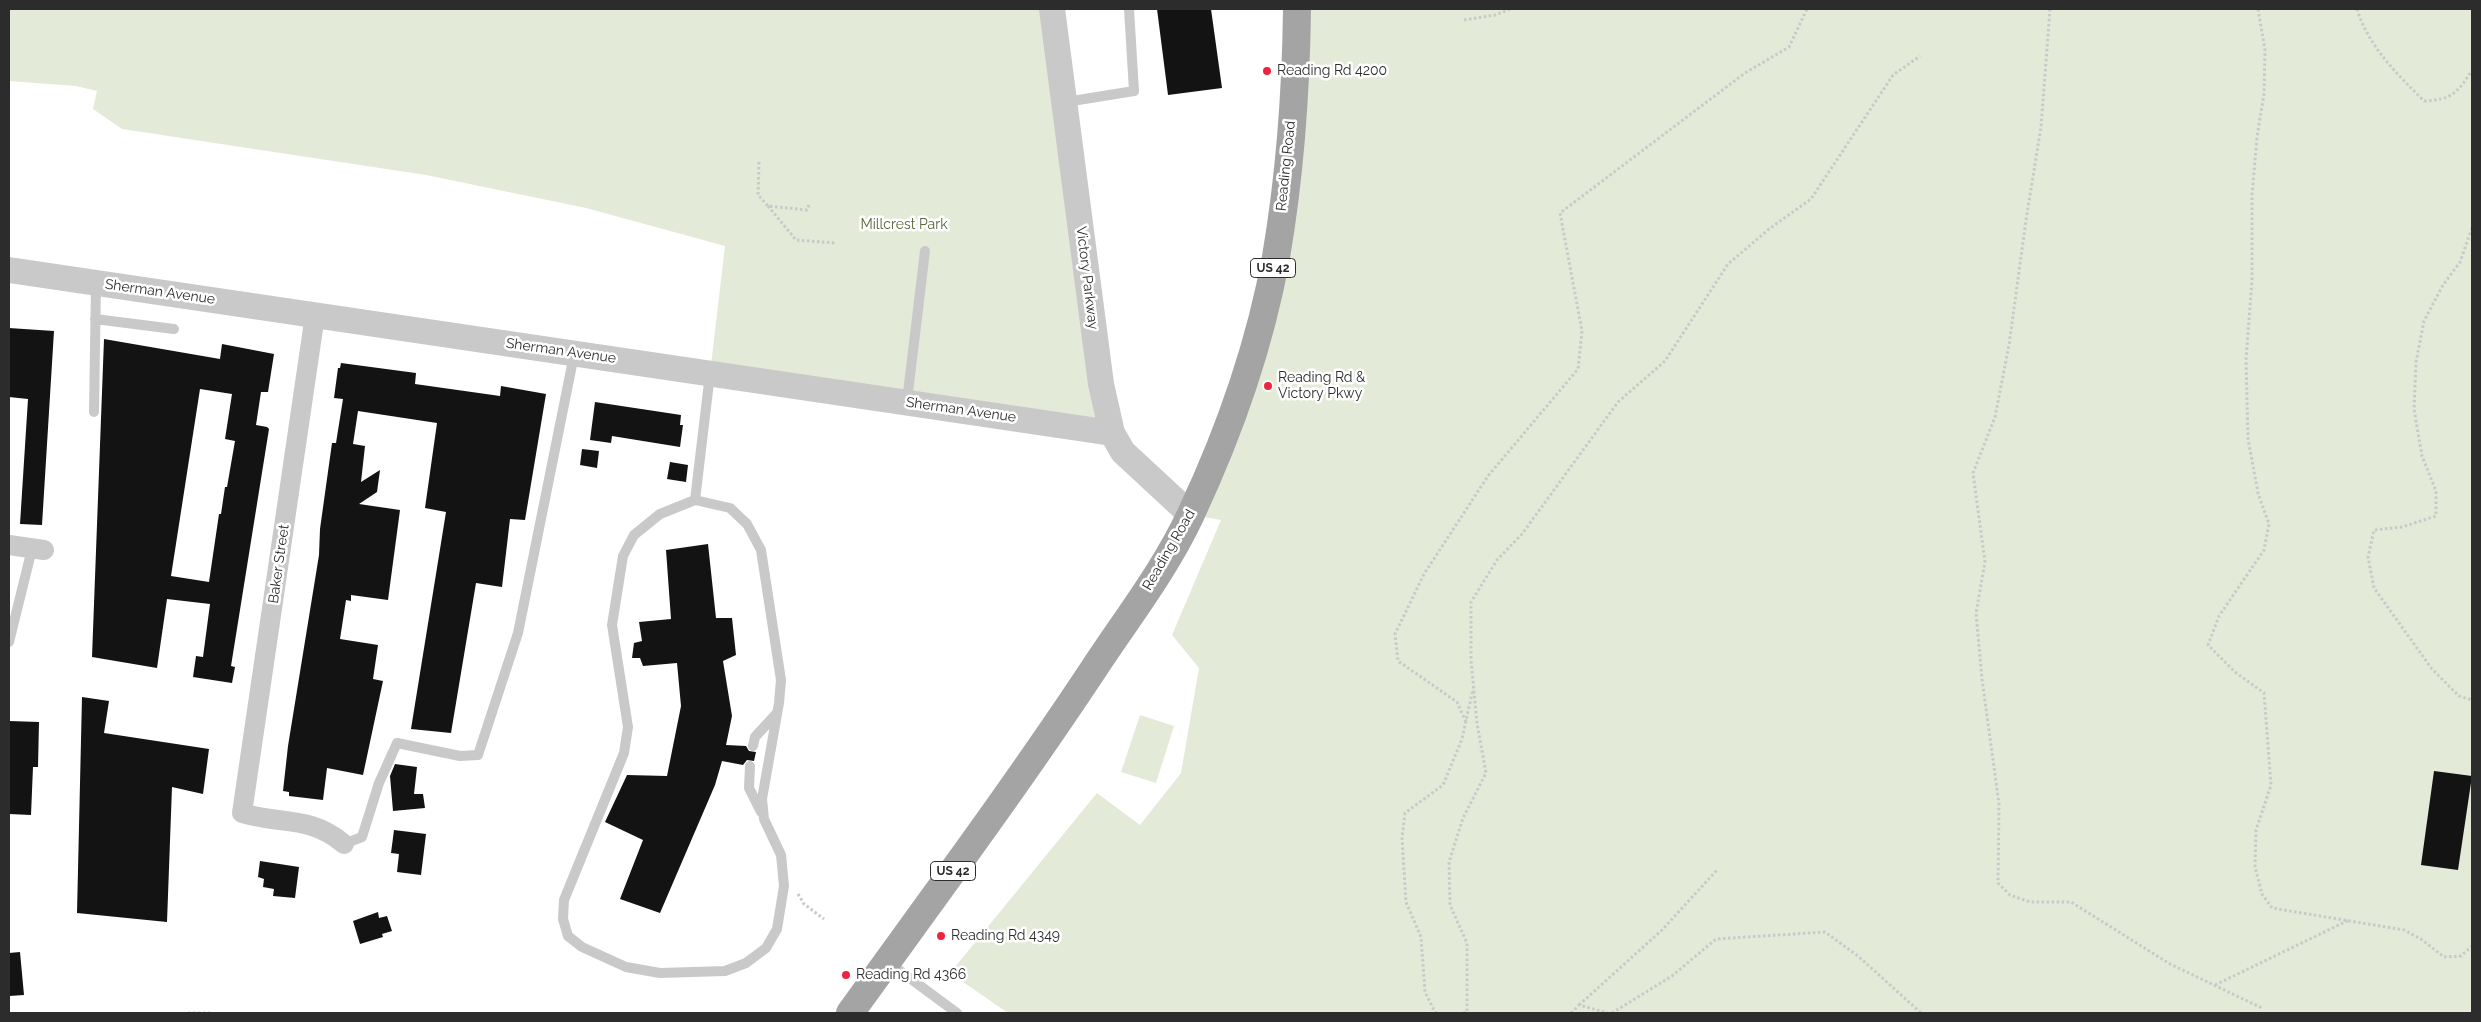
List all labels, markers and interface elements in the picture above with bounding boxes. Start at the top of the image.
place label: Reading Rd 4200 [1277,63,1387,79]
marker: Reading Rd 4200 [1261,65,1273,77]
street label: Reading Road [1273,120,1299,212]
park label: Millcrest Park [860,217,948,233]
street label: Victory Parkway [1072,225,1102,331]
road number: US 42 [1250,258,1296,278]
street label: Sherman Avenue [104,276,216,308]
street label: Sherman Avenue [505,335,617,367]
place label: Reading Rd & Victory Pkwy [1278,370,1365,402]
marker: Reading Rd & Victory Pkwy [1262,380,1274,392]
street label: Sherman Avenue [905,394,1017,426]
street label: Reading Road [1139,507,1199,593]
street label: Baker Street [265,523,293,605]
road number: US 42 [930,861,976,880]
place label: Reading Rd 4349 [951,928,1060,944]
marker: Reading Rd 4349 [935,930,947,942]
place label: Reading Rd 4366 [856,967,966,983]
marker: Reading Rd 4366 [840,969,852,981]

